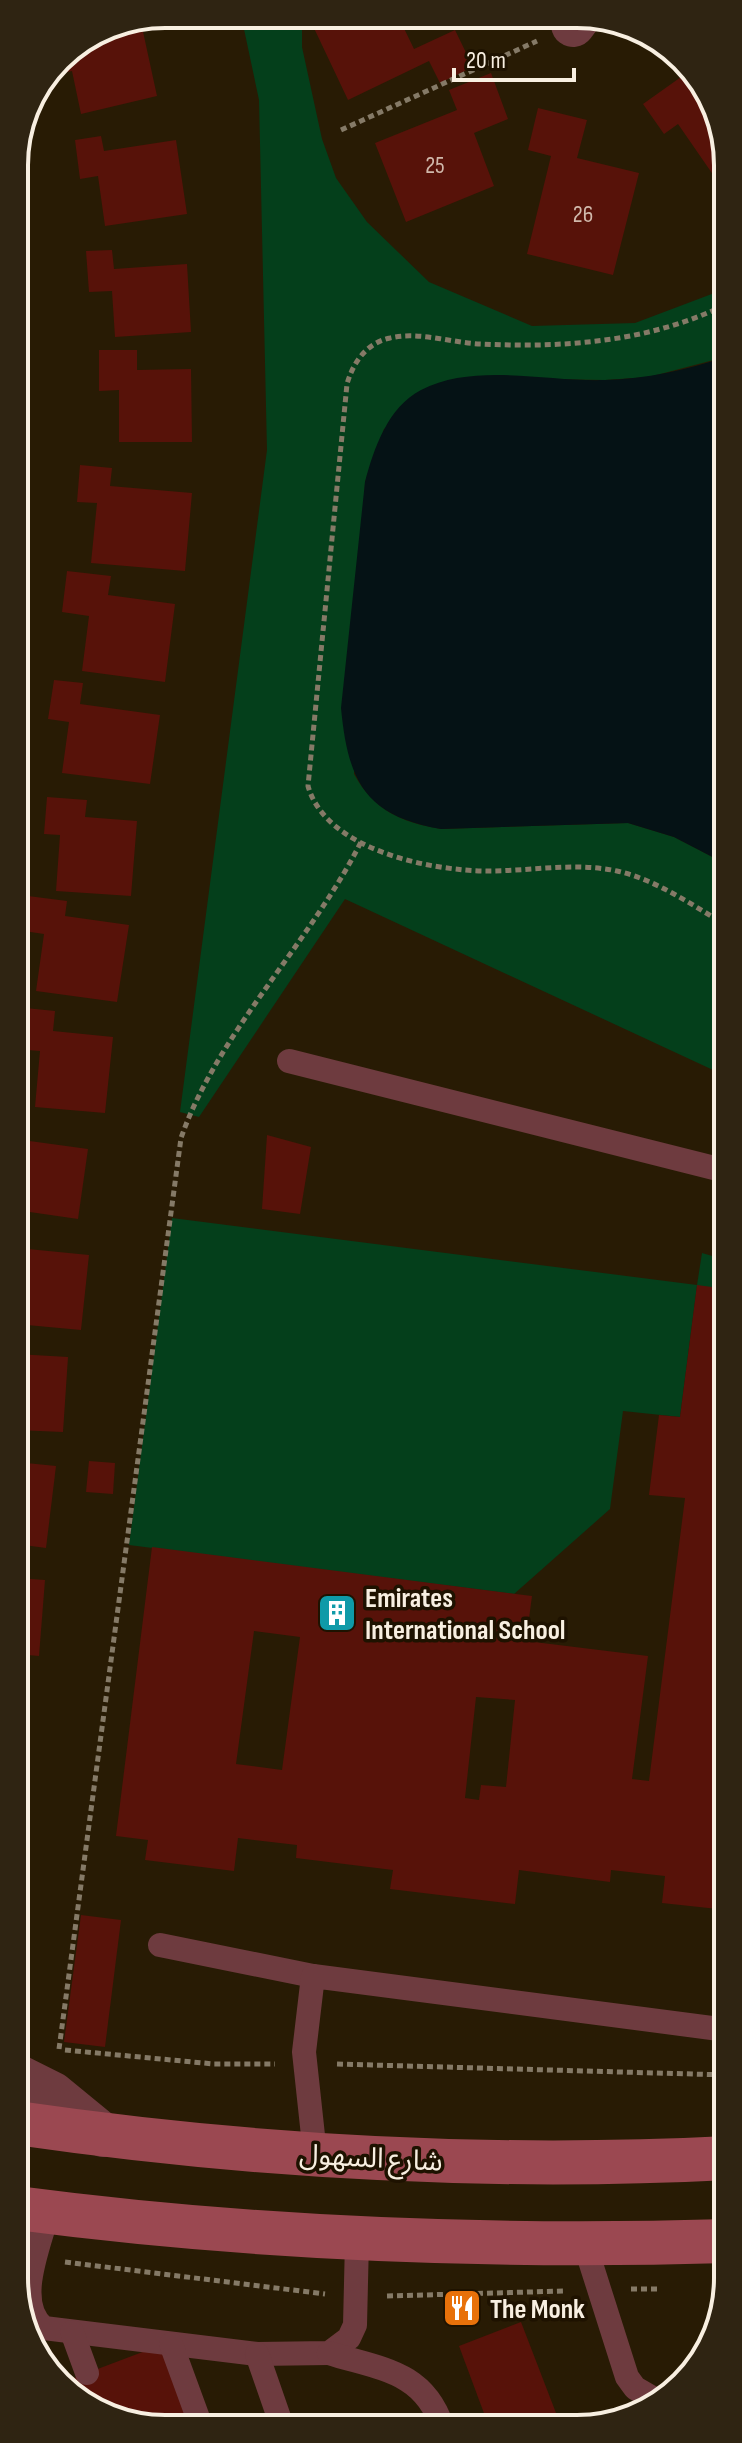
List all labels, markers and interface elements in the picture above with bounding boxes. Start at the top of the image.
scale bar [454,32,574,82]
text: 20 m [466,46,506,75]
house number: 25 [425,151,445,180]
house number: 26 [573,200,593,229]
place label: Emirates International School [365,1582,566,1647]
building icon: Emirates International School [316,1592,358,1634]
street label: شارع السهول [298,2138,444,2182]
restaurant icon: The Monk [441,2287,483,2329]
place label: The Monk [490,2293,585,2326]

